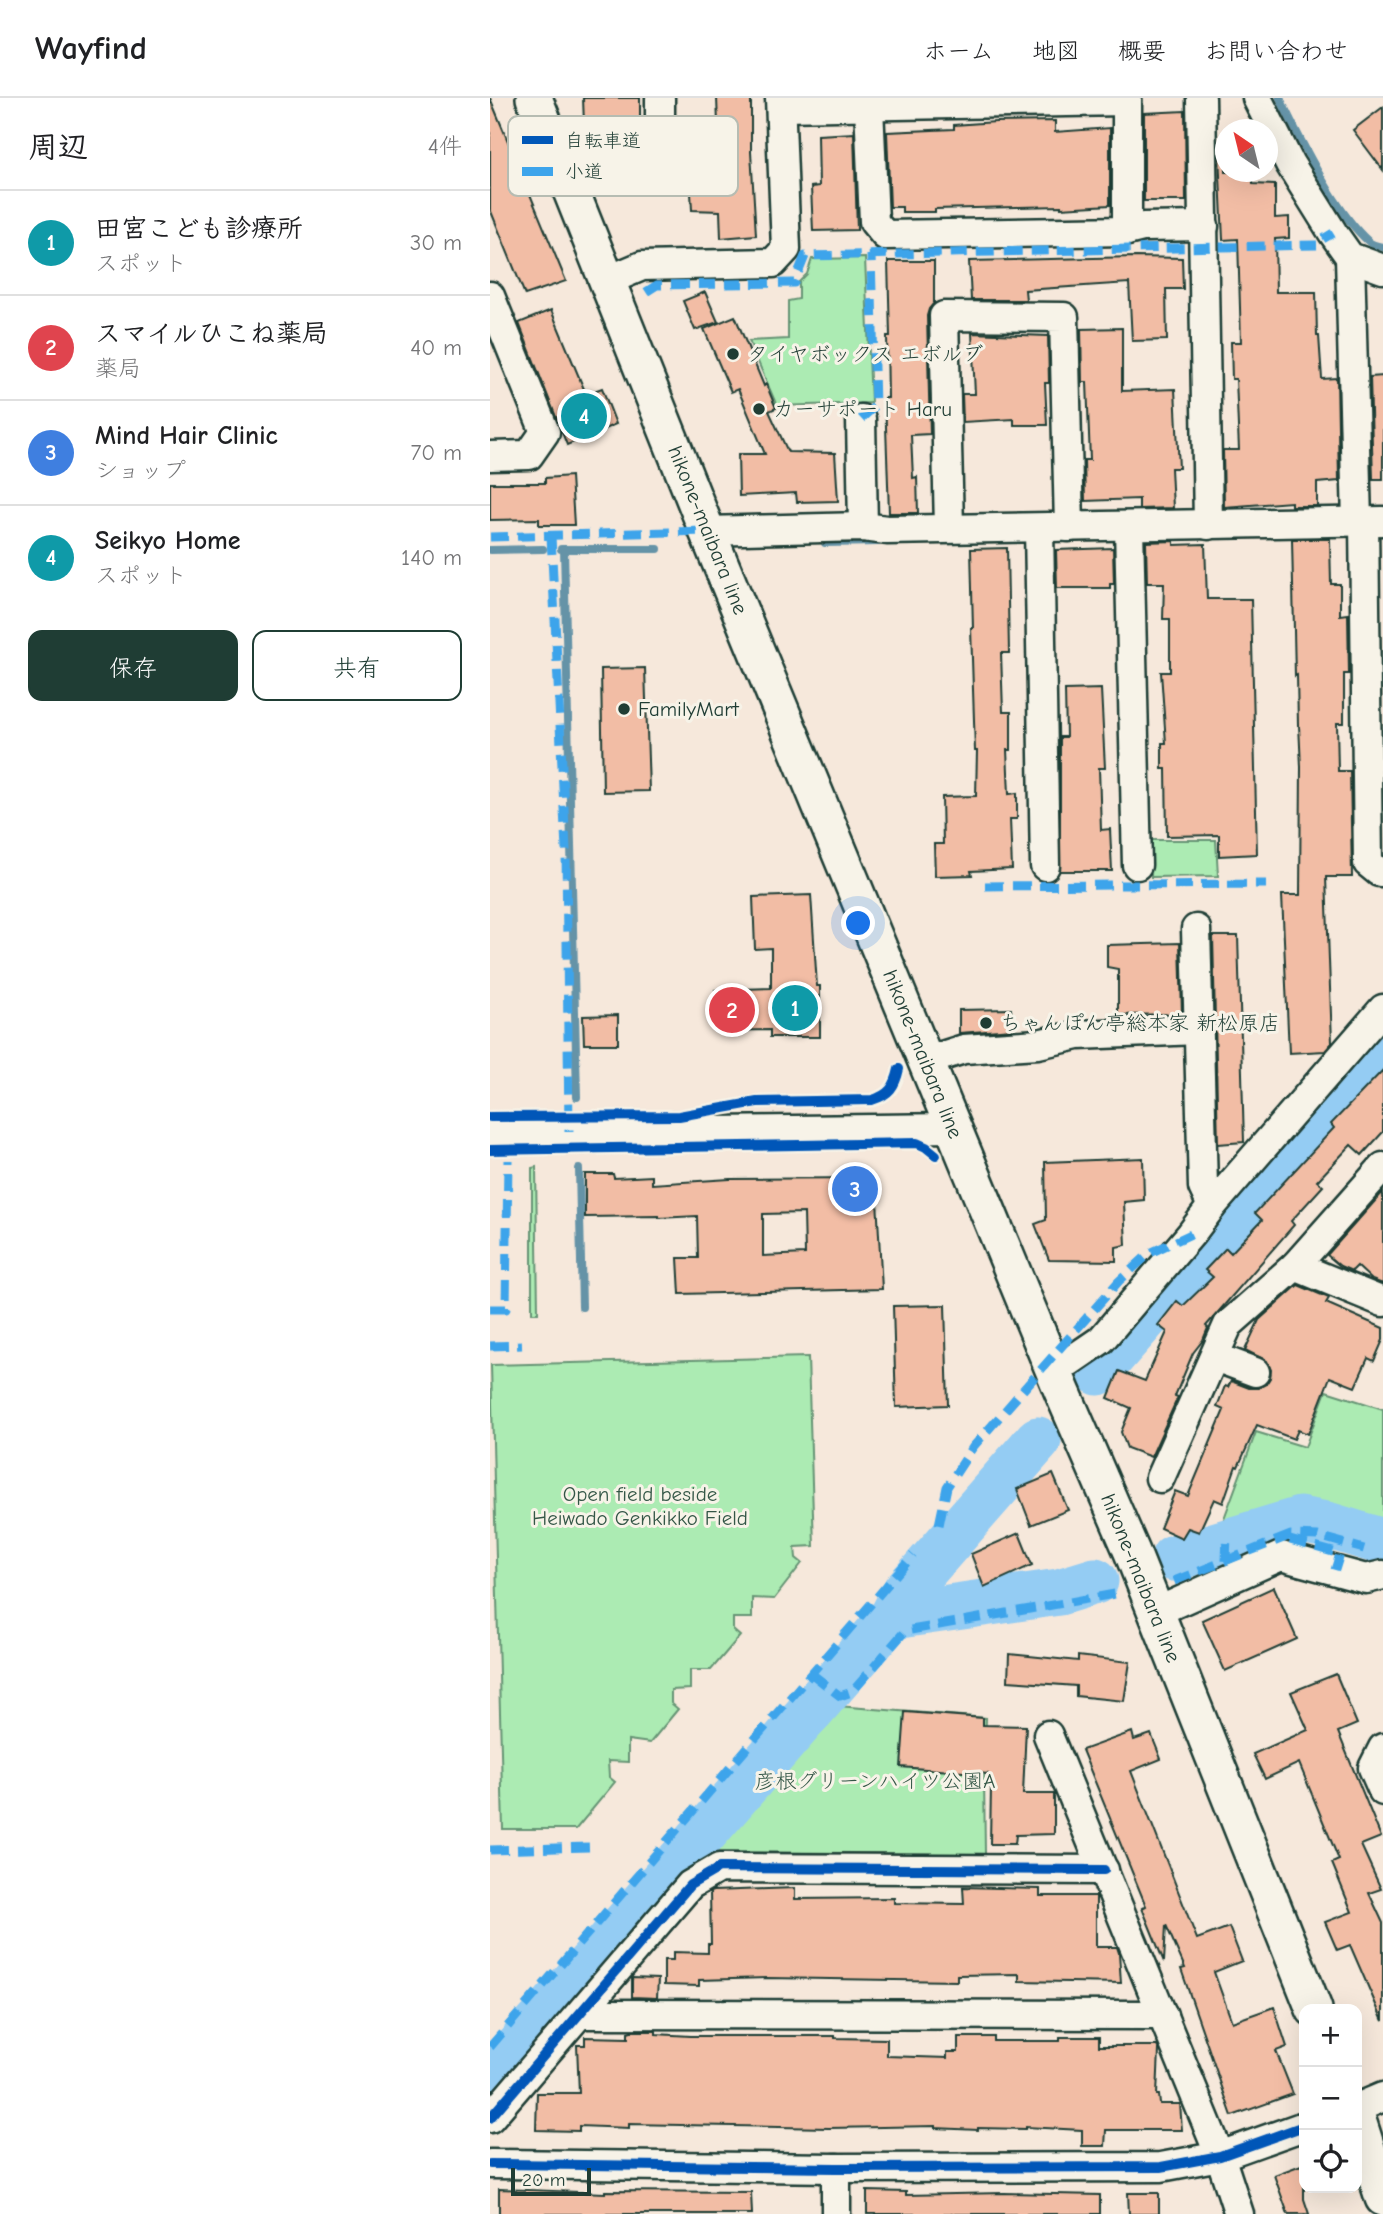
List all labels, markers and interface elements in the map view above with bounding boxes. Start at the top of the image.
text: Wayfind [35,29,147,67]
text: ホーム [923,37,994,65]
text: 地図 [1032,37,1080,65]
text: 概要 [1118,37,1166,65]
text: お問い合わせ [1204,37,1348,65]
legend [508,116,738,196]
north arrow [1215,119,1278,182]
text: 周辺 [28,130,88,165]
text: 自転車道 [565,130,641,152]
text: 4件 [428,133,462,160]
text: 小道 [565,161,603,183]
text: 田宮こども診療所 [95,214,303,244]
text: 1 [46,229,56,256]
text: 30 m [410,229,462,256]
text: スポット [95,250,187,277]
text: スマイルひこね薬局 [95,319,328,349]
text: 2 [45,334,57,361]
text: 40 m [410,334,462,361]
place label: タイヤボックス エボルブ [747,342,983,366]
marker: タイヤボックス エボルブ [725,346,741,362]
text: 薬局 [95,355,141,382]
pin: 4 [561,390,607,442]
place label: カーサポート Haru [773,397,952,421]
marker: カーサポート Haru [751,401,767,417]
text: Mind Hair Clinic [95,421,278,451]
text: 3 [45,439,57,466]
text: 70 m [410,439,462,466]
street label: hikone-maibara line [663,442,753,618]
text: ショップ [95,457,186,484]
text: Seikyo Home [95,526,241,556]
text: 4 [46,544,56,571]
text: 140 m [401,544,462,571]
text: スポット [95,562,187,589]
button: 保存 [28,630,238,701]
button: 共有 [252,630,462,701]
place label: FamilyMart [638,697,740,721]
marker: FamilyMart [616,701,632,717]
your location [841,906,875,940]
street label: hikone-maibara line [878,966,968,1142]
pin: 1 [772,982,818,1034]
pin: 2 [709,984,755,1036]
place label: ちゃんぽん亭総本家 新松原店 [1000,1011,1280,1035]
marker: ちゃんぽん亭総本家 新松原店 [978,1015,994,1031]
pin: 3 [832,1163,878,1215]
park label: Open field beside Heiwado Genkikko Field [532,1482,748,1530]
street label: hikone-maibara line [1096,1490,1186,1666]
park label: 彦根グリーンハイツ公園A [754,1769,996,1793]
map controls [1299,2004,1362,2193]
button: + [1299,2004,1362,2067]
button: − [1299,2067,1362,2130]
button: locate [1299,2130,1362,2193]
scale bar [511,2165,592,2197]
text: 20 m [522,2169,566,2191]

